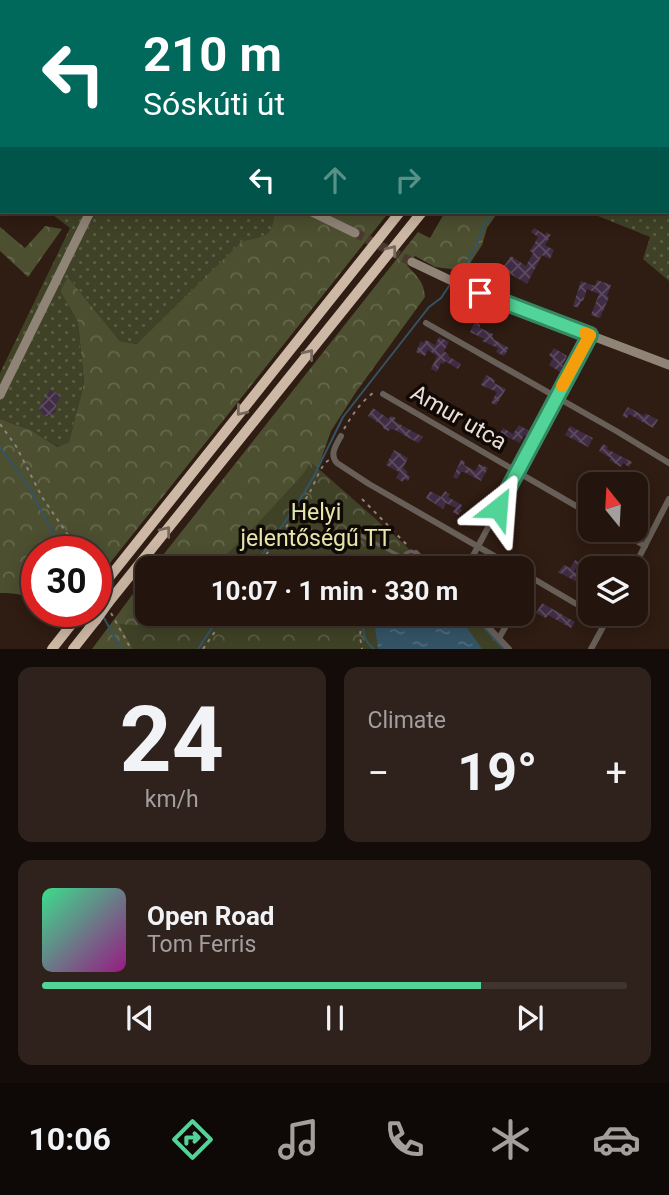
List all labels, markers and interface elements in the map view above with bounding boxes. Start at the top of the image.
text: 210 m [143,26,282,83]
icon: left [28,28,119,119]
text: Sóskúti út [143,85,285,123]
icon: left [243,161,281,199]
icon: ahead [316,161,354,199]
icon: right [389,161,427,199]
one-way arrow [383,246,396,258]
pin [450,263,510,323]
icon: arrive [461,274,499,312]
one-way arrow [300,349,313,361]
street label: Amur utca [406,379,511,456]
one-way arrow [237,403,250,415]
position arrow [461,471,535,545]
north arrow [578,472,648,542]
map controls [578,472,648,626]
park label: Helyi jelentőségű TT [239,499,392,552]
one-way arrow [158,526,170,539]
speed limit sign: 30 [21,536,112,627]
button: layers [578,556,648,626]
text: 10:07 · 1 min · 330 m [211,576,458,606]
text: 24 [120,687,224,793]
text: Climate [368,707,446,734]
text: 19° [457,742,537,803]
text: − [368,751,389,795]
text: + [605,751,627,795]
text: km/h [145,786,199,813]
text: Open Road [147,901,275,931]
text: Tom Ferris [147,931,256,958]
icon: previous [121,999,159,1037]
icon: pause [316,999,354,1037]
icon: next [511,999,549,1037]
icon: directions [168,1115,217,1164]
icon: music [274,1115,323,1164]
icon: phone [380,1115,429,1164]
icon: climate [486,1115,535,1164]
icon: car [592,1115,641,1164]
text: 10:06 [28,1120,111,1158]

